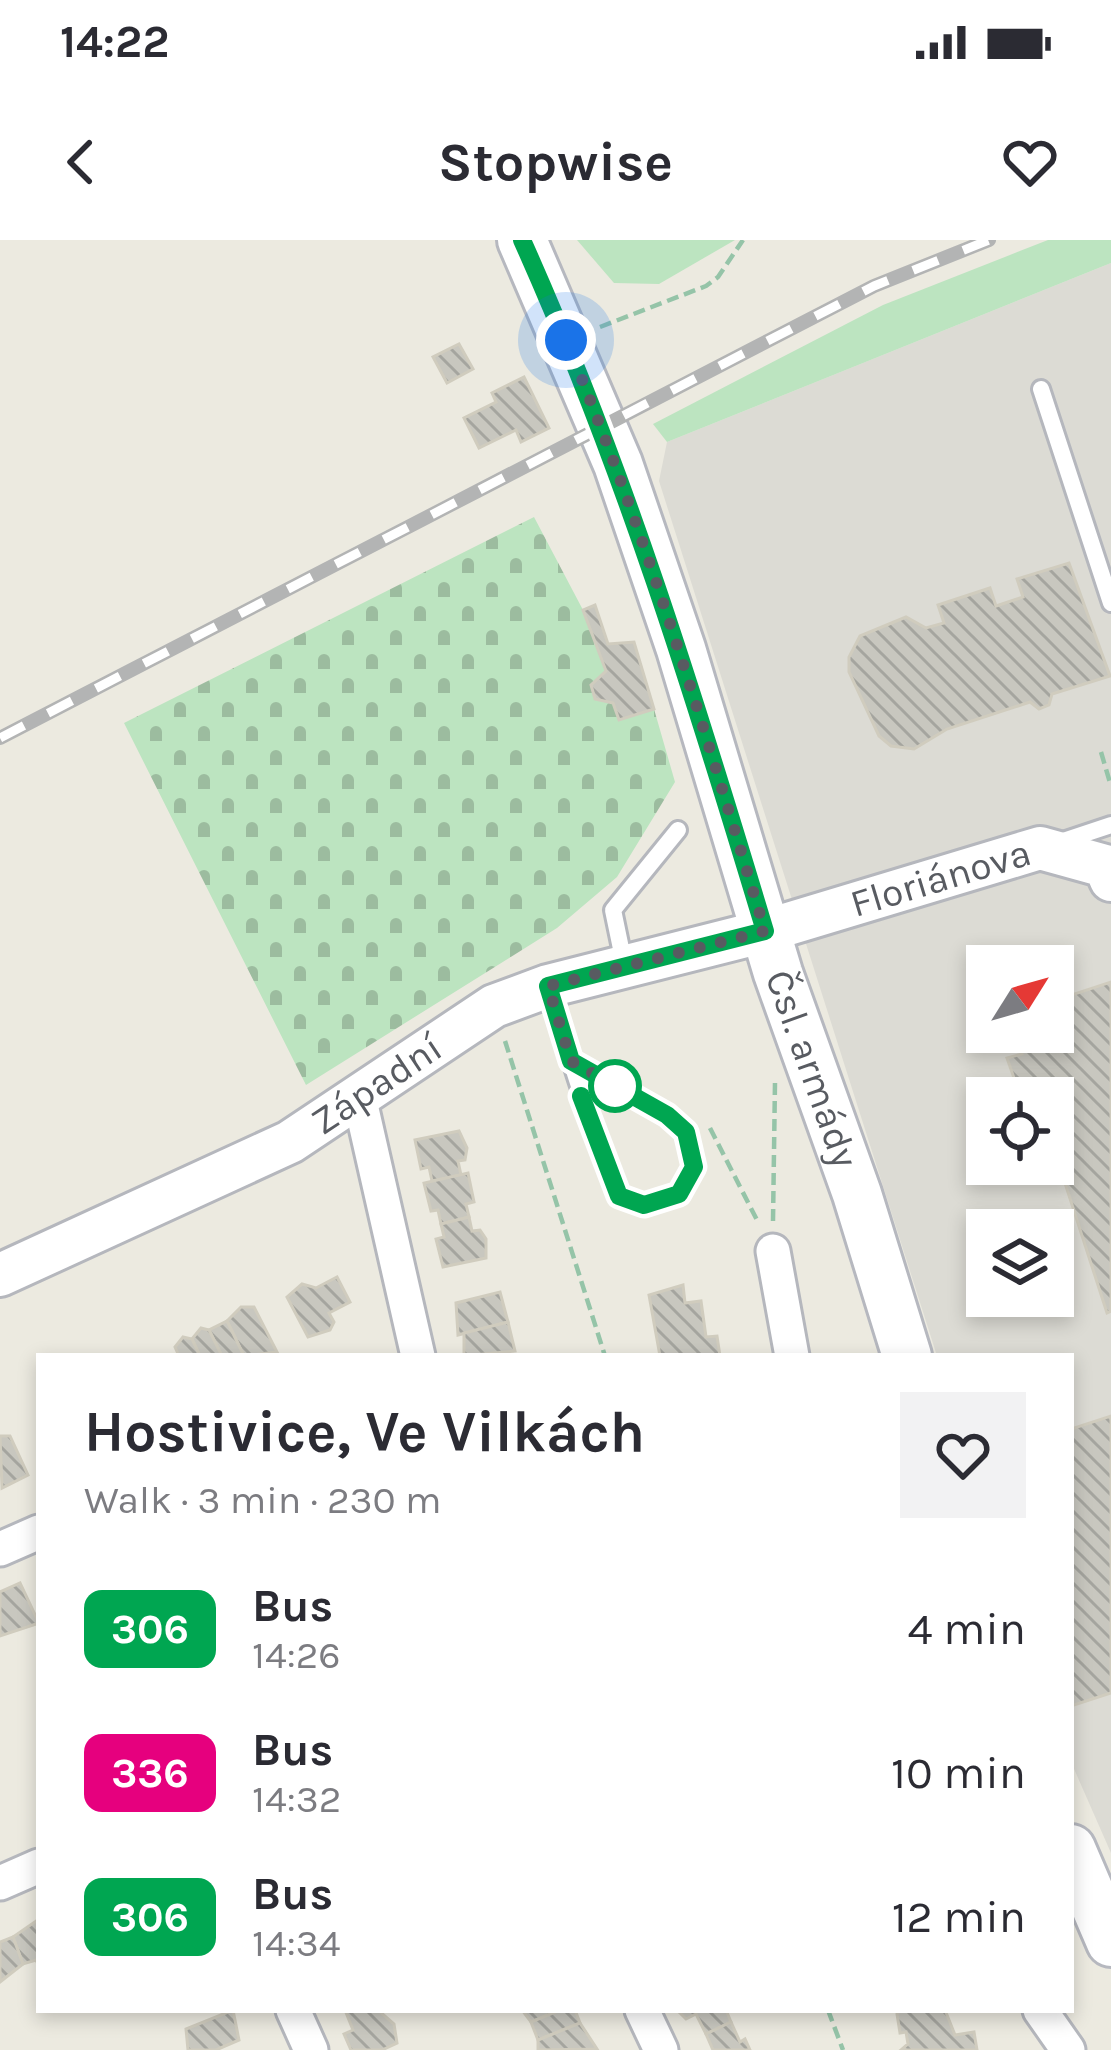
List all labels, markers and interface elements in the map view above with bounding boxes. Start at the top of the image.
text: 14:22 [60,16,169,68]
icon: back [48,129,114,195]
icon: heart [997,129,1063,195]
text: Stopwise [438,130,673,194]
your location [536,310,596,370]
street label: Floriánova [845,829,1036,927]
north arrow [966,945,1074,1053]
map controls [966,945,1074,1317]
street label: Čsl. armády [756,964,869,1174]
street label: Západní [303,1024,451,1144]
unlabelled marker [590,1061,640,1111]
button: locate [966,1077,1074,1185]
button: layers [966,1209,1074,1317]
button: heart [900,1392,1026,1518]
text: Hostivice, Ve Vilkách [84,1399,645,1465]
text: Walk · 3 min · 230 m [84,1477,441,1523]
text: Bus [252,1580,333,1632]
text: 4 min [908,1603,1026,1655]
text: 306 [111,1604,189,1654]
text: 14:26 [252,1632,341,1678]
text: Bus [252,1724,333,1776]
text: 10 min [891,1747,1026,1799]
text: 336 [111,1748,189,1798]
text: 14:32 [252,1776,341,1822]
text: Bus [252,1868,333,1920]
text: 12 min [892,1891,1026,1943]
text: 306 [111,1892,189,1942]
text: 14:34 [252,1920,340,1966]

